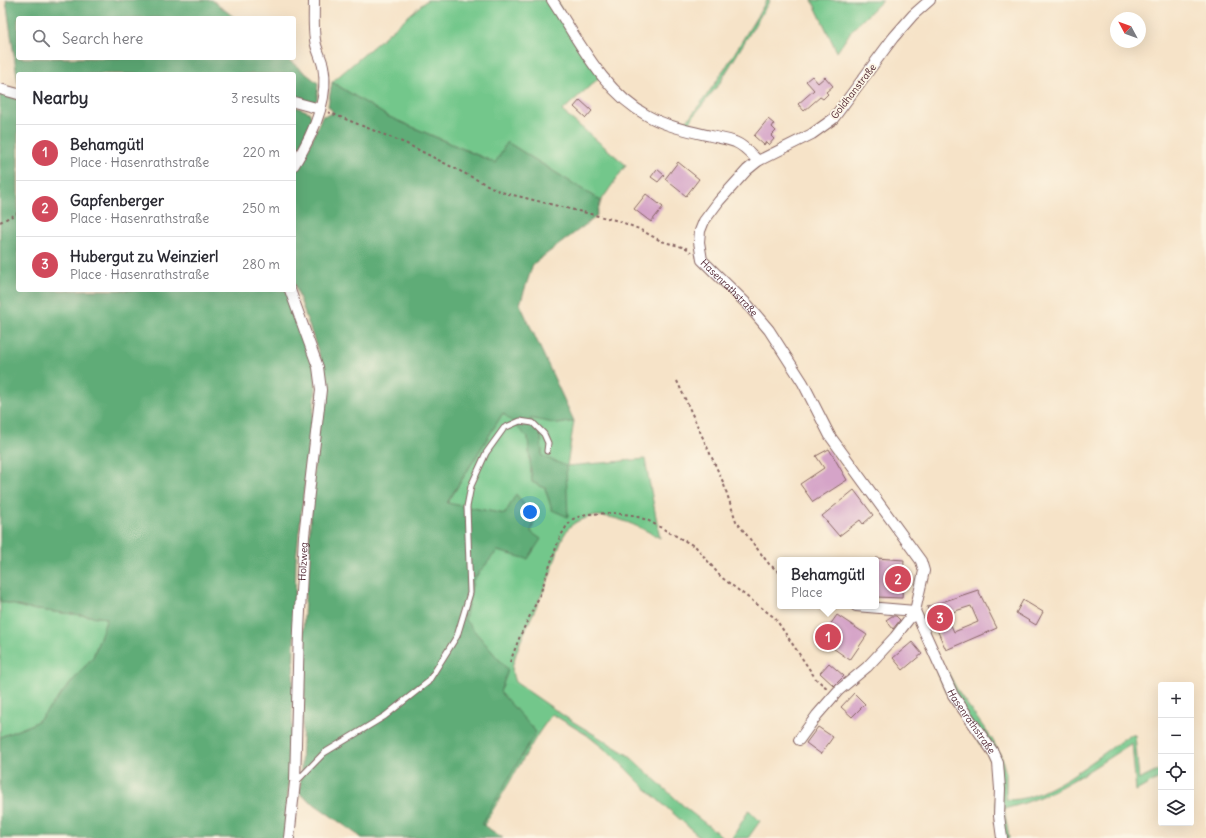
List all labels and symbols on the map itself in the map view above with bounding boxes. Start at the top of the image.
north arrow [1110,12,1146,48]
street label: Goldhanstraße [828,61,879,122]
street label: Hasenrathstraße [698,256,761,319]
your location [520,502,540,522]
street label: Holzweg [296,542,311,581]
pin: 2 [885,564,911,594]
pin: 3 [927,603,953,633]
pin: 1 [815,622,841,652]
street label: Hasenrathstraße [944,687,998,756]

